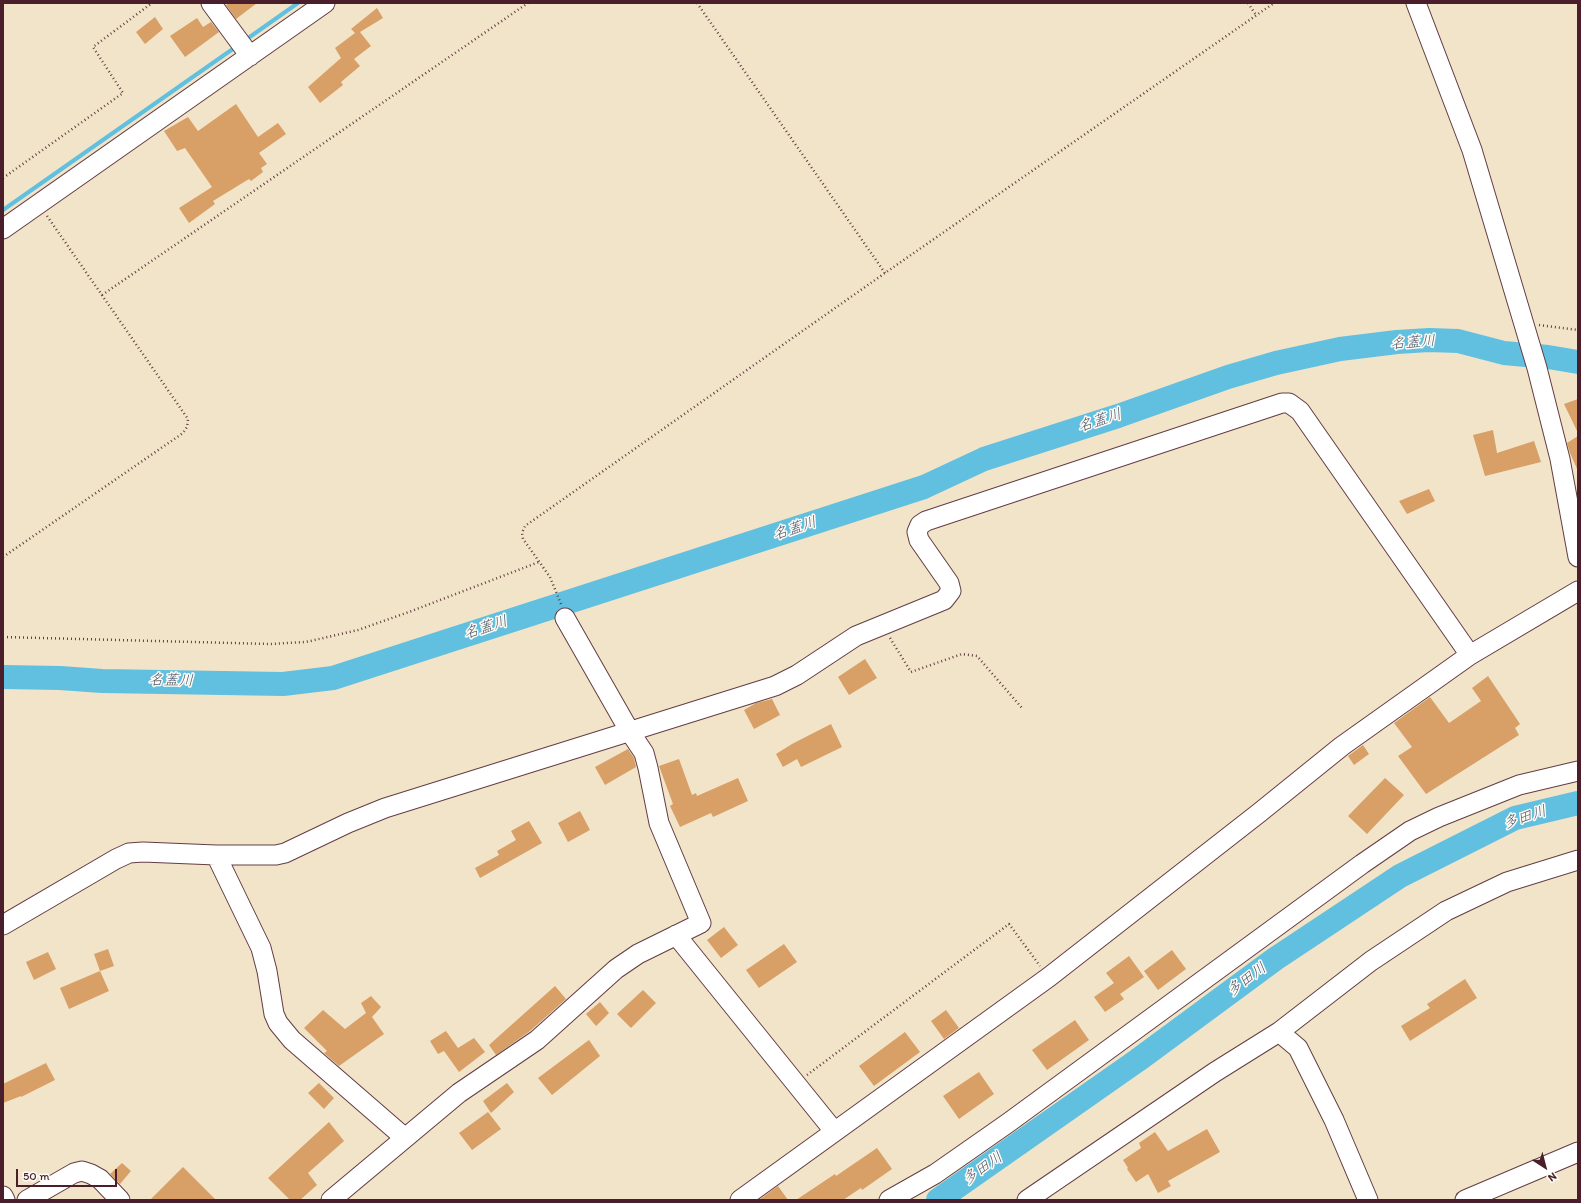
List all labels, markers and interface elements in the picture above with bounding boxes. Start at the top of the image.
water label: 名蓋川 [1390,332,1436,354]
water label: 名蓋川 [1076,405,1124,437]
water label: 名蓋川 [771,513,819,545]
water label: 名蓋川 [462,612,510,644]
water label: 名蓋川 [148,672,194,690]
water label: 多田川 [1501,802,1549,834]
water label: 多田川 [1224,959,1270,1001]
north arrow [1525,1147,1565,1187]
water label: 多田川 [959,1149,1007,1189]
scale bar [18,1161,119,1187]
text: 50 m [23,1169,49,1183]
text: N [1546,1170,1559,1185]

